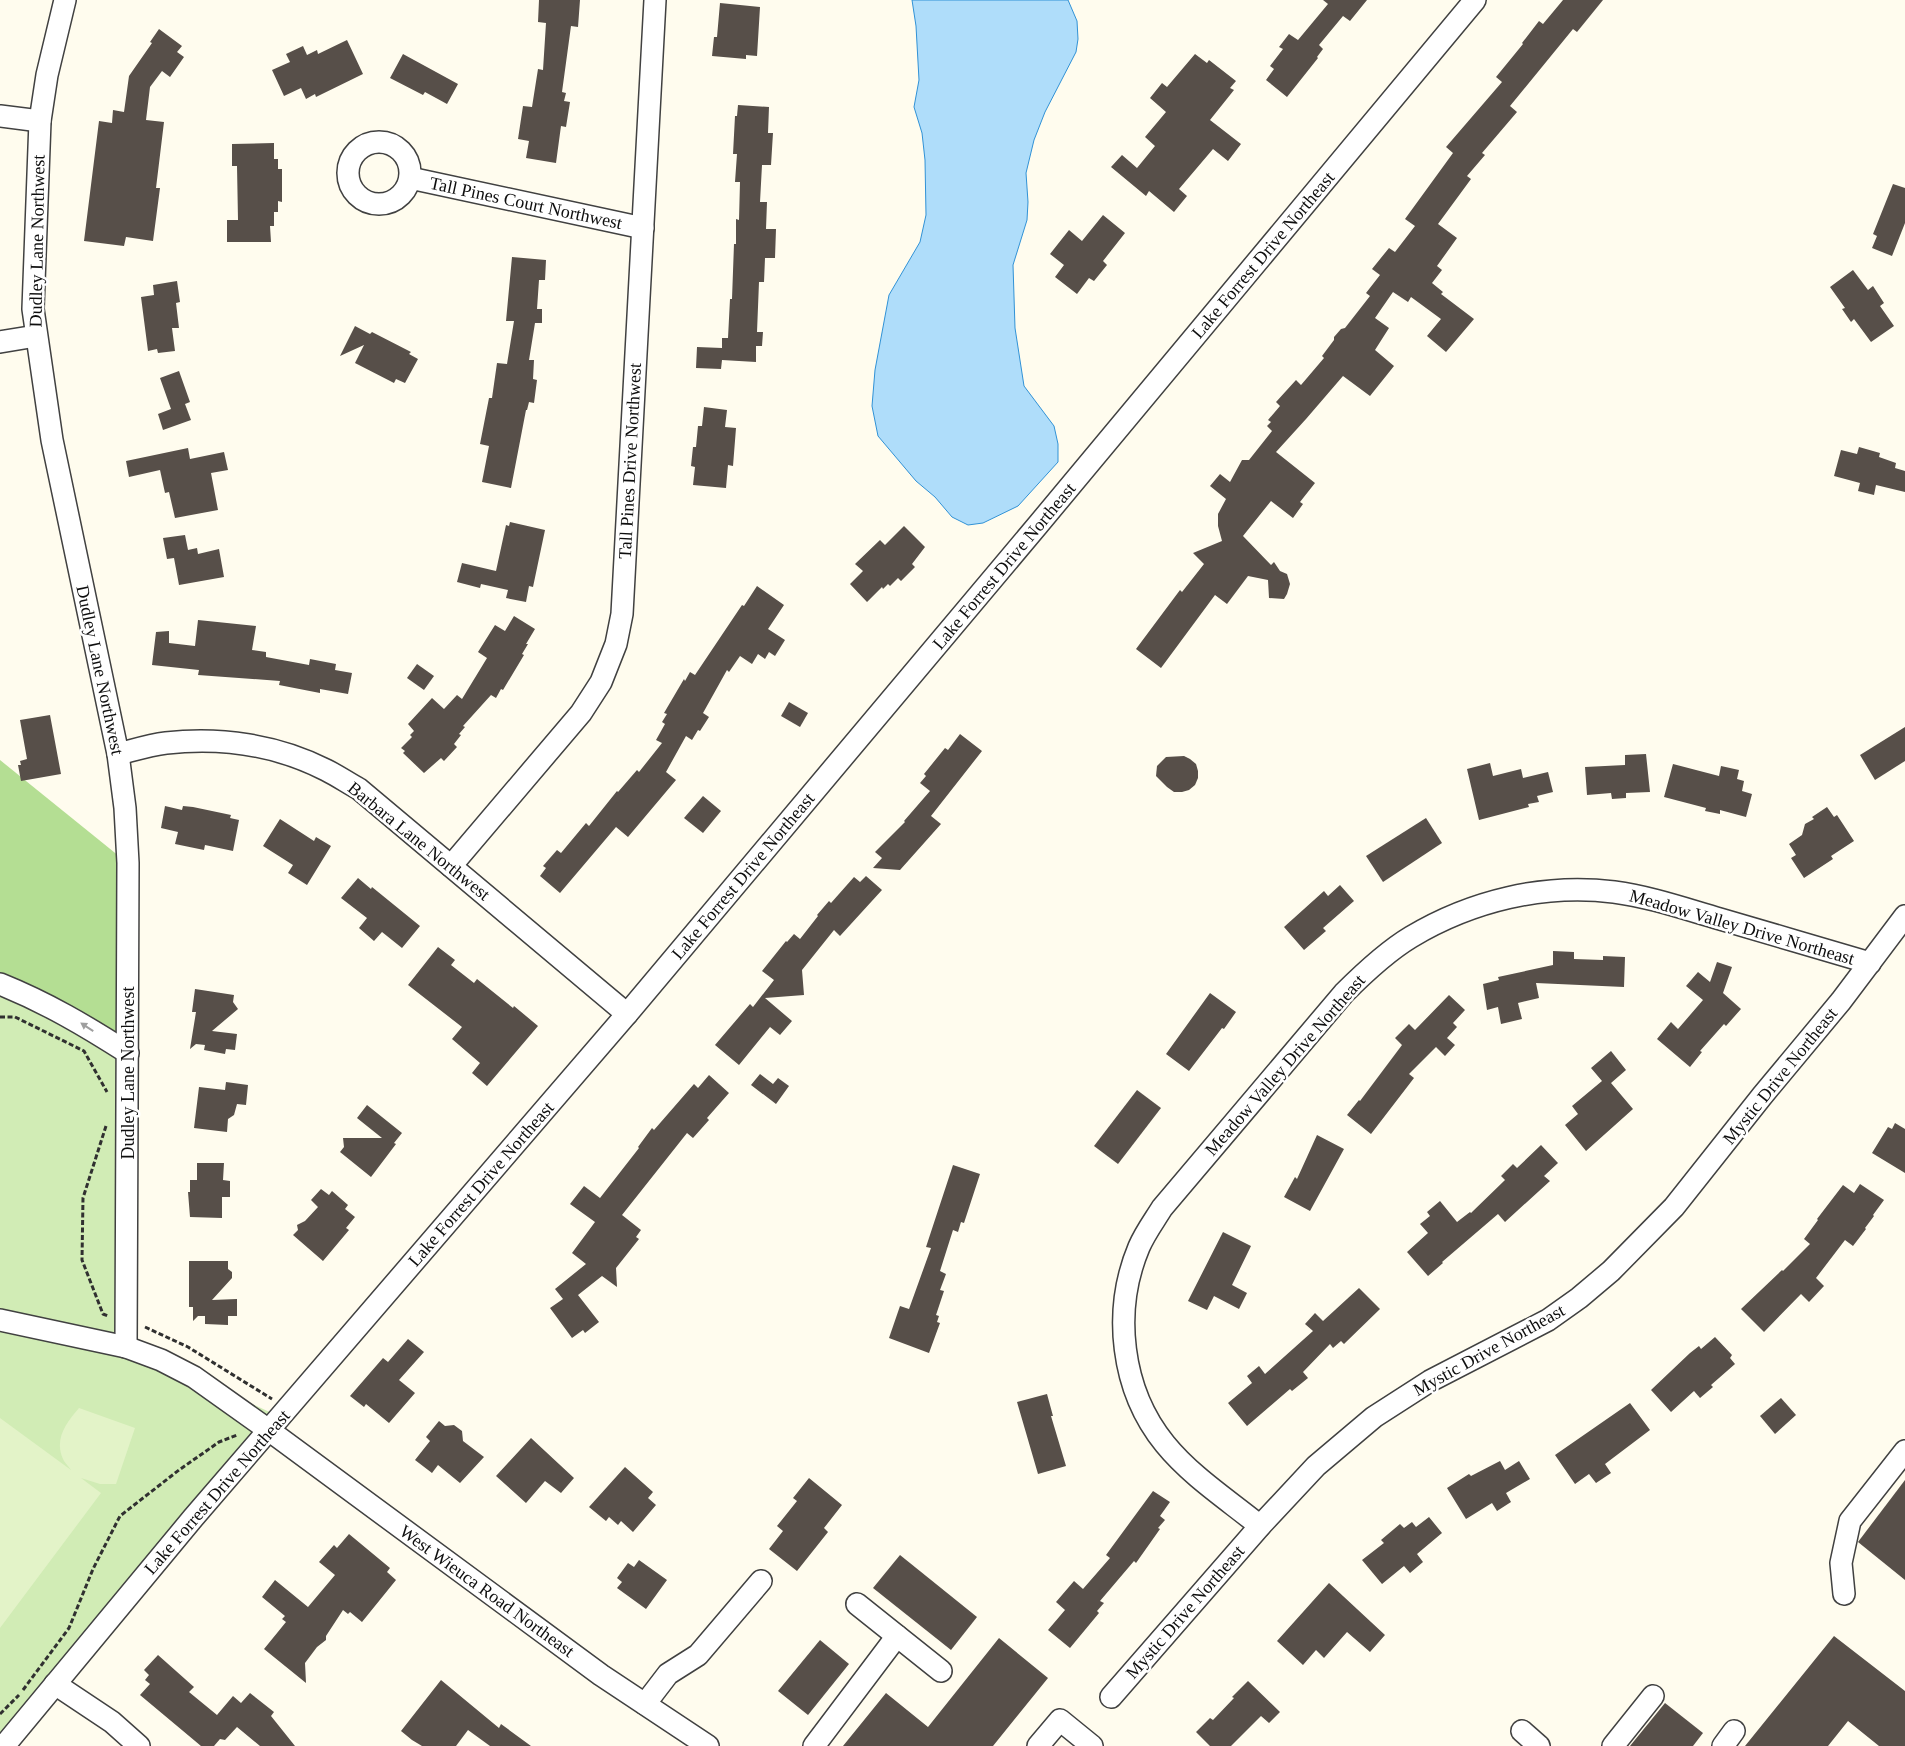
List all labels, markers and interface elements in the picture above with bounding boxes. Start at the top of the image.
street label: Dudley Lane Northwest [25,154,49,328]
street label: Lake Forrest Drive Northeast [1187,168,1339,342]
street label: Tall Pines Court Northwest [428,173,624,233]
street label: Tall Pines Drive Northwest [615,363,645,559]
street label: Lake Forrest Drive Northeast [928,479,1080,653]
street label: Dudley Lane Northwest [72,583,128,757]
street label: Barbara Lane Northwest [344,778,494,904]
street label: Lake Forrest Drive Northeast [667,789,819,963]
street label: Meadow Valley Drive Northeast [1627,885,1857,969]
street label: Meadow Valley Drive Northeast [1201,970,1369,1160]
street label: Dudley Lane Northwest [118,987,138,1159]
street label: Mystic Drive Northeast [1719,1004,1841,1148]
one-way arrow [80,1022,94,1031]
street label: Lake Forrest Drive Northeast [404,1098,558,1270]
street label: Mystic Drive Northeast [1410,1300,1568,1400]
street label: Lake Forrest Drive Northeast [140,1406,294,1578]
street label: West Wieuca Road Northeast [396,1521,578,1661]
street label: Mystic Drive Northeast [1122,1541,1248,1683]

